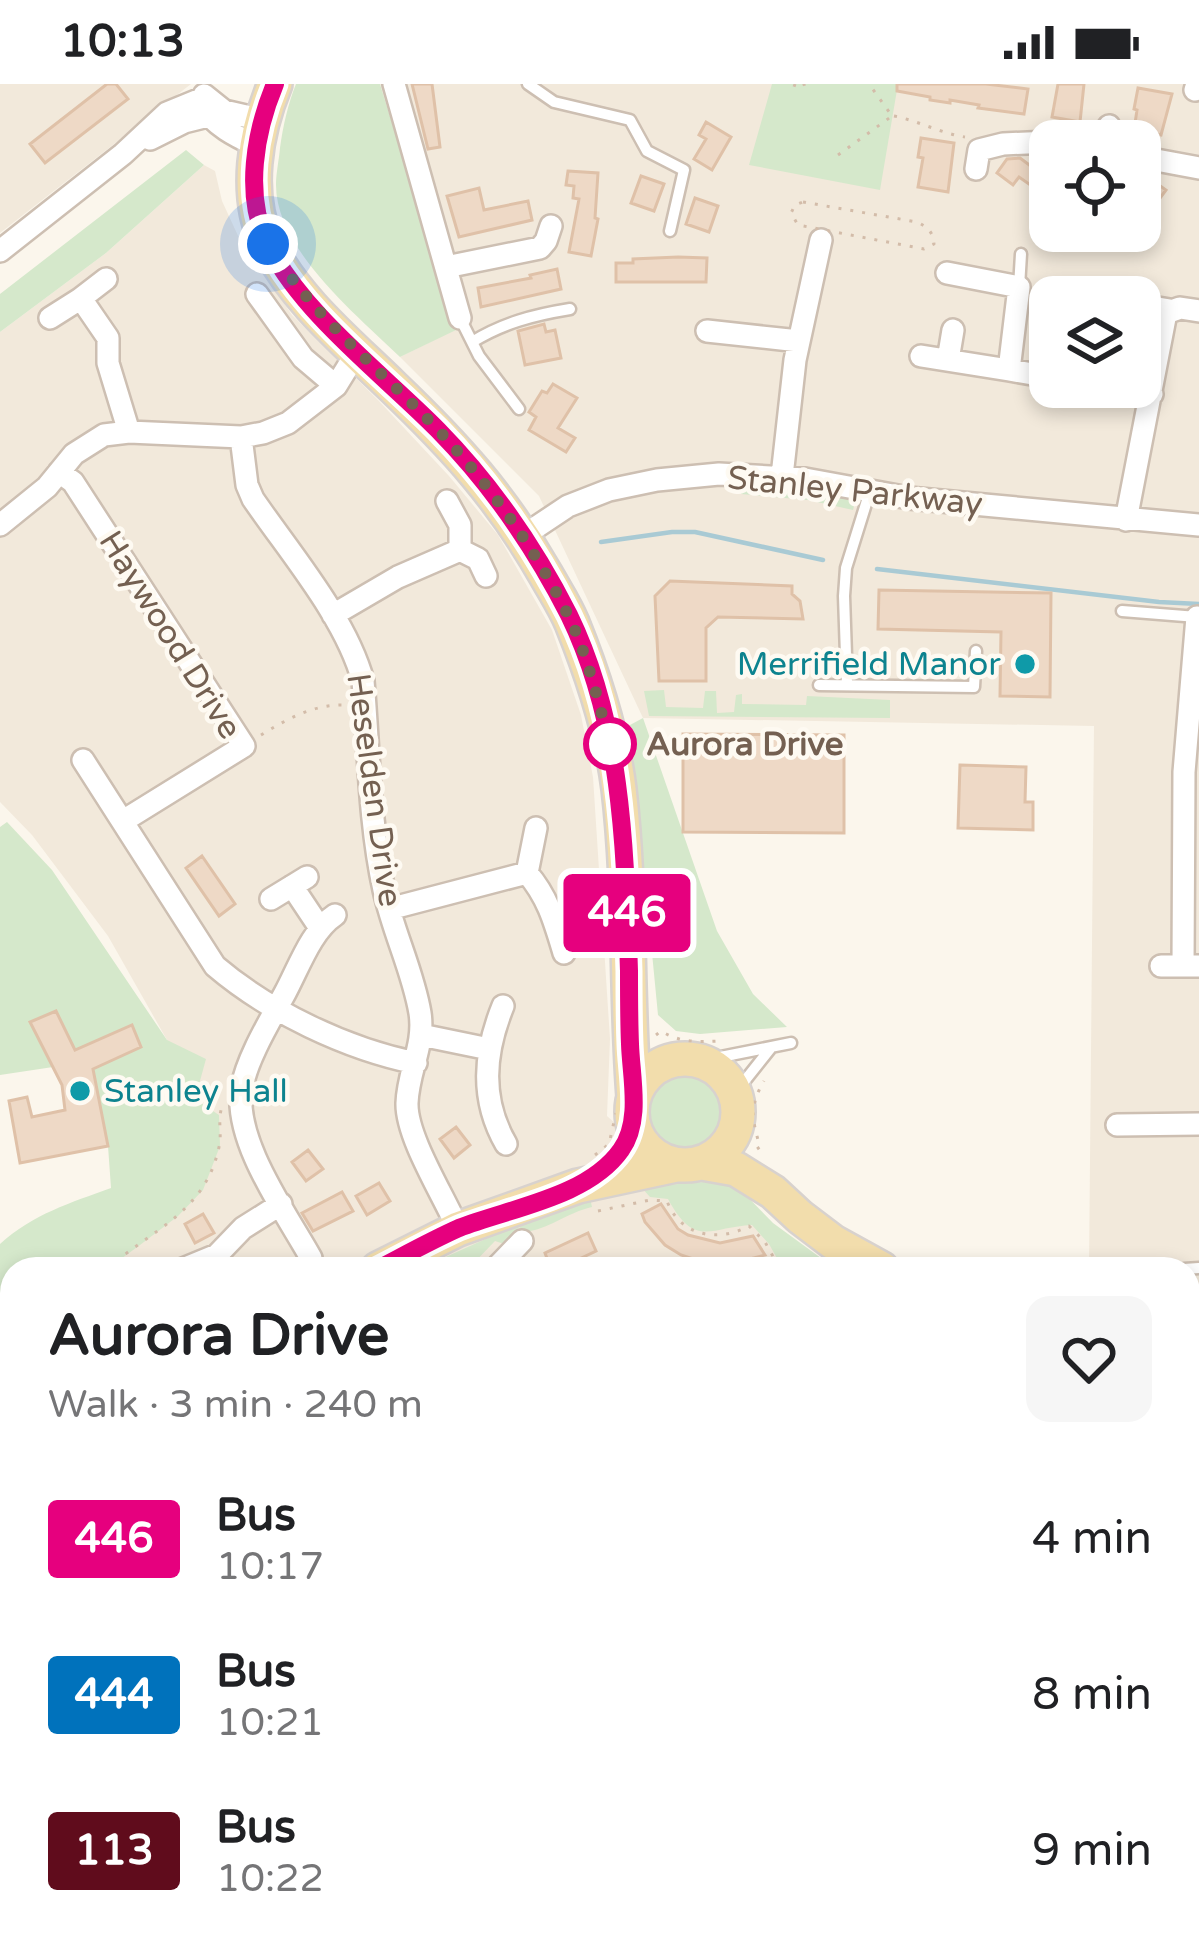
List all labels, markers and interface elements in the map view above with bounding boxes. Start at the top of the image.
text: 10:13 [60,15,185,69]
map controls [1029,120,1161,408]
button: locate [1029,120,1161,252]
your location [238,214,298,274]
button: layers [1029,276,1161,408]
street label: Stanley Parkway [726,458,984,524]
street label: Haywood Drive [91,524,249,746]
place label: Merrifield Manor [737,645,1001,684]
marker: Merrifield Manor [1012,651,1038,677]
street label: Heselden Drive [338,671,410,909]
marker: Aurora Drive [585,719,635,769]
place label: Aurora Drive [646,725,844,764]
line badge: 446 [558,874,696,952]
text: 446 [587,887,667,938]
place label: Stanley Hall [104,1072,288,1111]
marker: Stanley Hall [67,1078,93,1104]
button: heart [1026,1296,1152,1422]
text: Aurora Drive [48,1302,389,1370]
text: Walk · 3 min · 240 m [48,1381,423,1428]
text: Bus [216,1489,296,1543]
text: 4 min [1032,1512,1152,1566]
text: 446 [74,1513,154,1564]
text: 10:17 [216,1543,324,1590]
text: Bus [216,1645,296,1699]
text: 8 min [1032,1668,1152,1722]
text: 444 [74,1669,154,1720]
text: 10:21 [216,1699,324,1746]
text: Bus [216,1801,296,1855]
text: 9 min [1032,1824,1152,1878]
text: 113 [74,1825,154,1876]
text: 10:22 [216,1855,324,1902]

